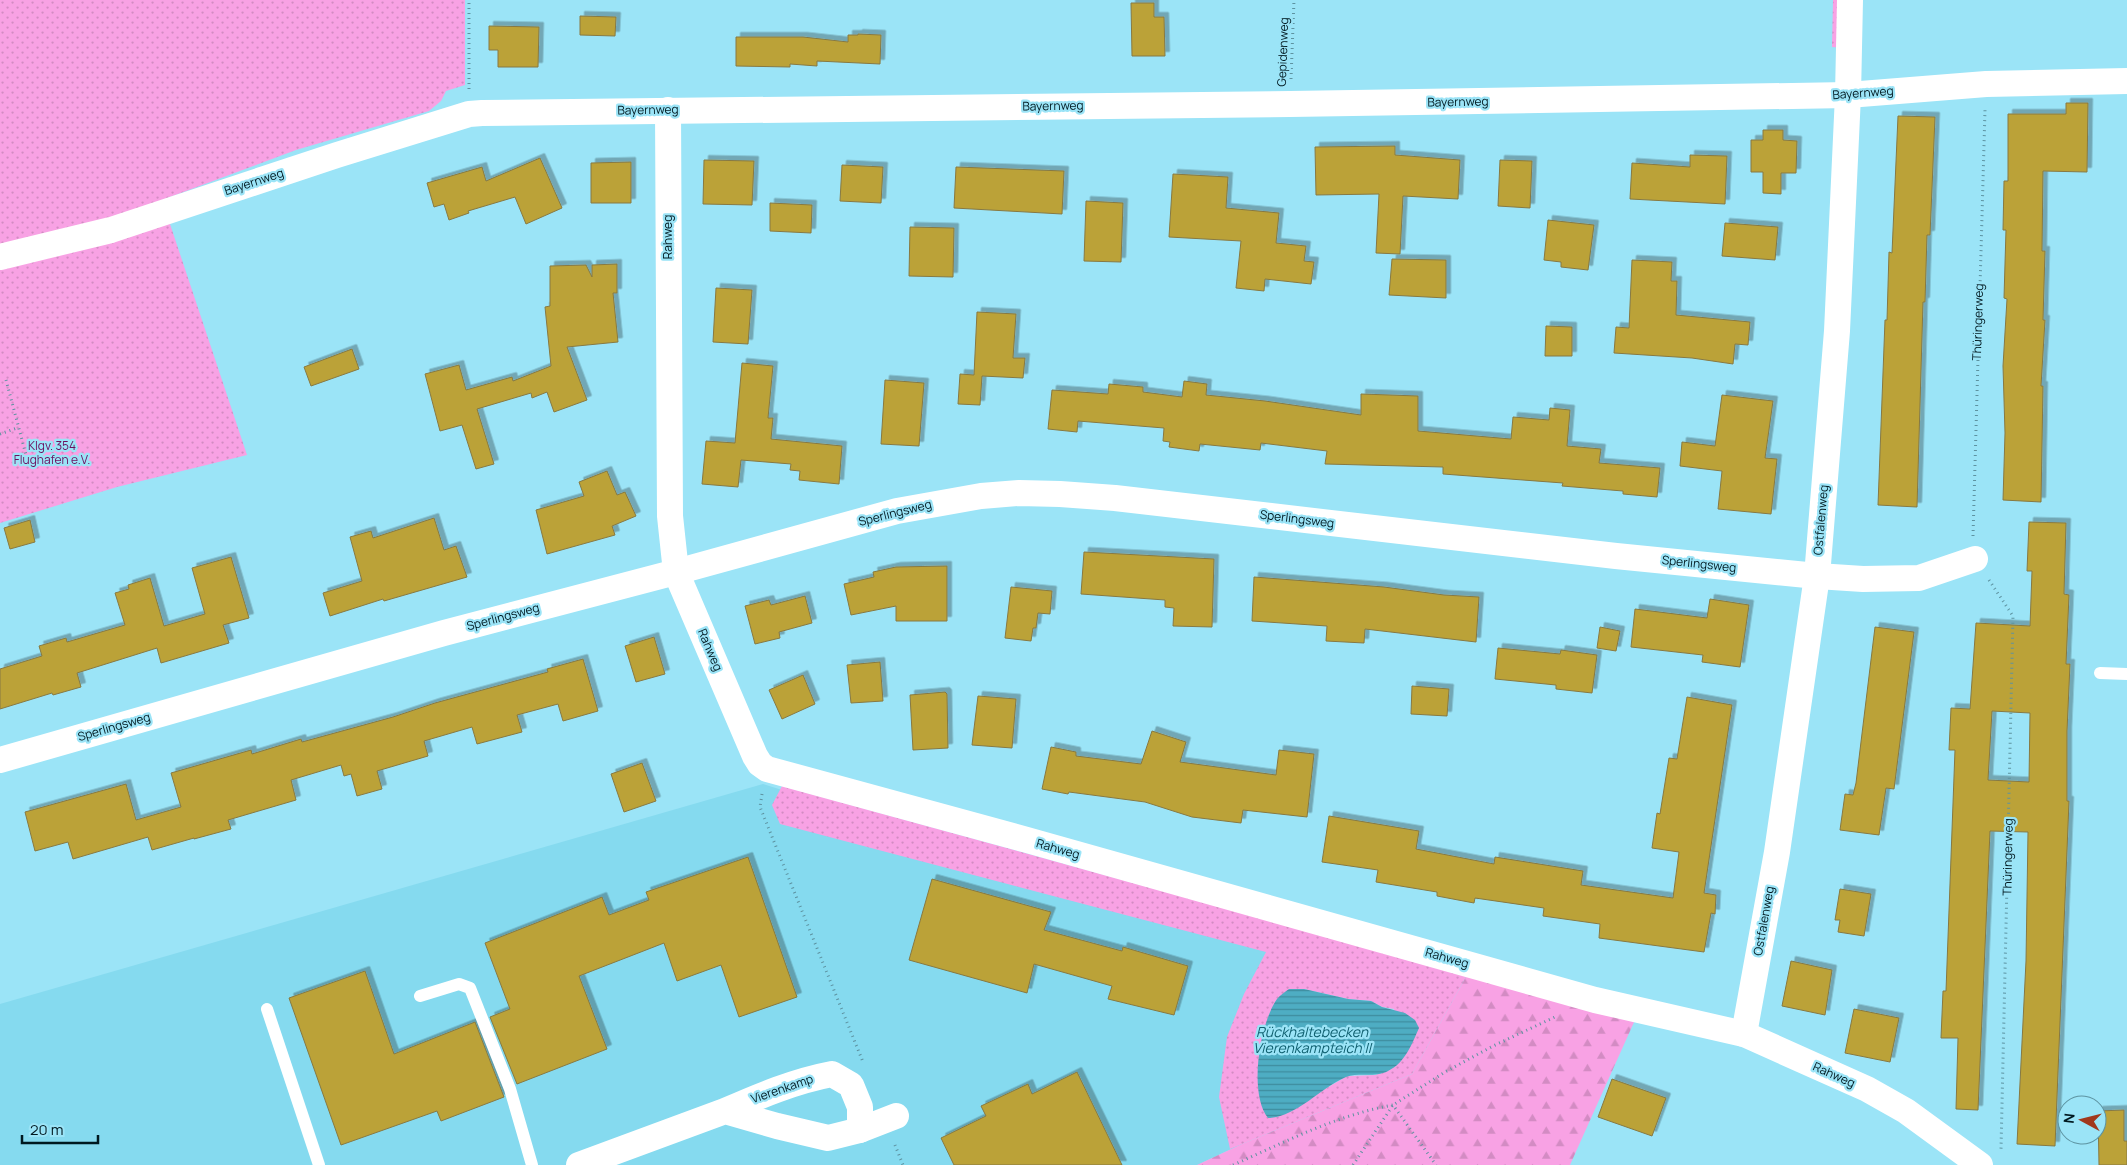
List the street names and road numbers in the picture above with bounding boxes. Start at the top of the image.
street label: Gepidenweg [1273,17,1292,87]
street label: Bayernweg [1832,82,1894,103]
street label: Bayernweg [1427,92,1489,111]
street label: Bayernweg [1022,96,1084,115]
street label: Bayernweg [617,100,679,119]
street label: Bayernweg [222,164,286,199]
street label: Rahweg [659,215,676,259]
street label: Thüringerweg [1968,283,1987,361]
street label: Ostfalenweg [1809,484,1832,556]
street label: Sperlingsweg [857,495,933,530]
street label: Sperlingsweg [1259,506,1335,531]
street label: Sperlingsweg [1661,551,1737,576]
street label: Sperlingsweg [465,599,541,634]
street label: Rahweg [694,626,727,674]
street label: Sperlingsweg [76,708,152,745]
street label: Thüringerweg [1998,818,2017,896]
street label: Rahweg [1034,834,1082,863]
street label: Ostfalenweg [1749,885,1778,957]
street label: Rahweg [1423,943,1471,972]
street label: Rahweg [1810,1058,1858,1091]
street label: Vierenkamp [748,1070,815,1107]

